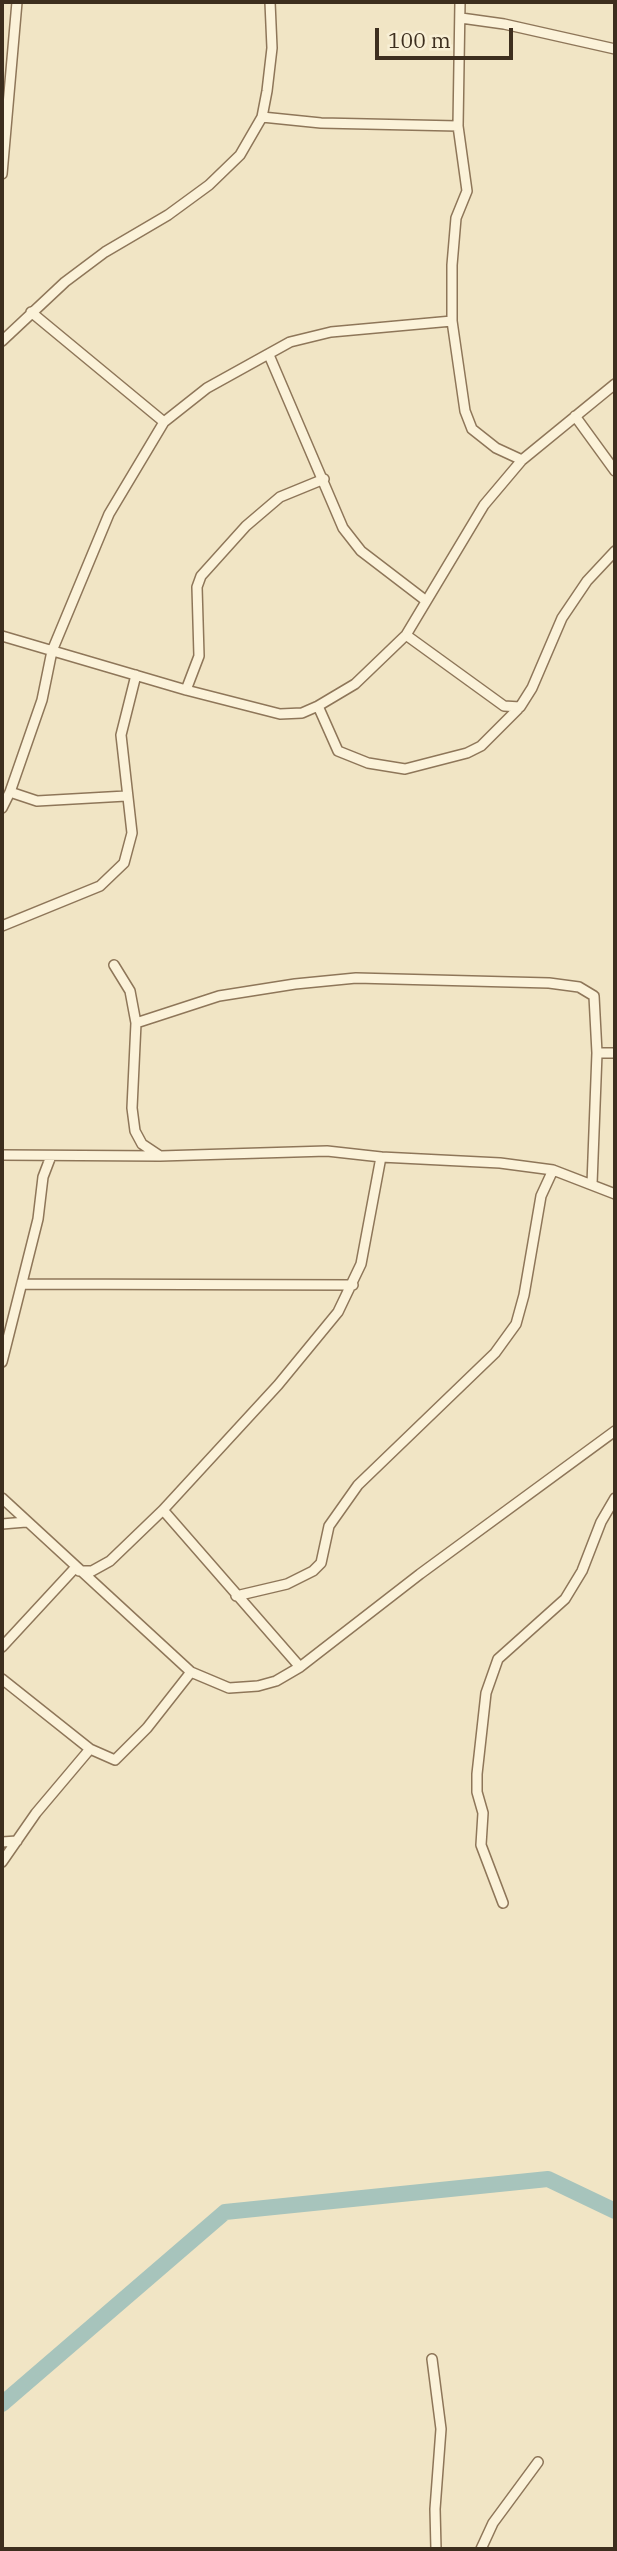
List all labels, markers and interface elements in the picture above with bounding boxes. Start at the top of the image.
scale bar [379,14,517,58]
text: 100 m [388,26,451,54]

